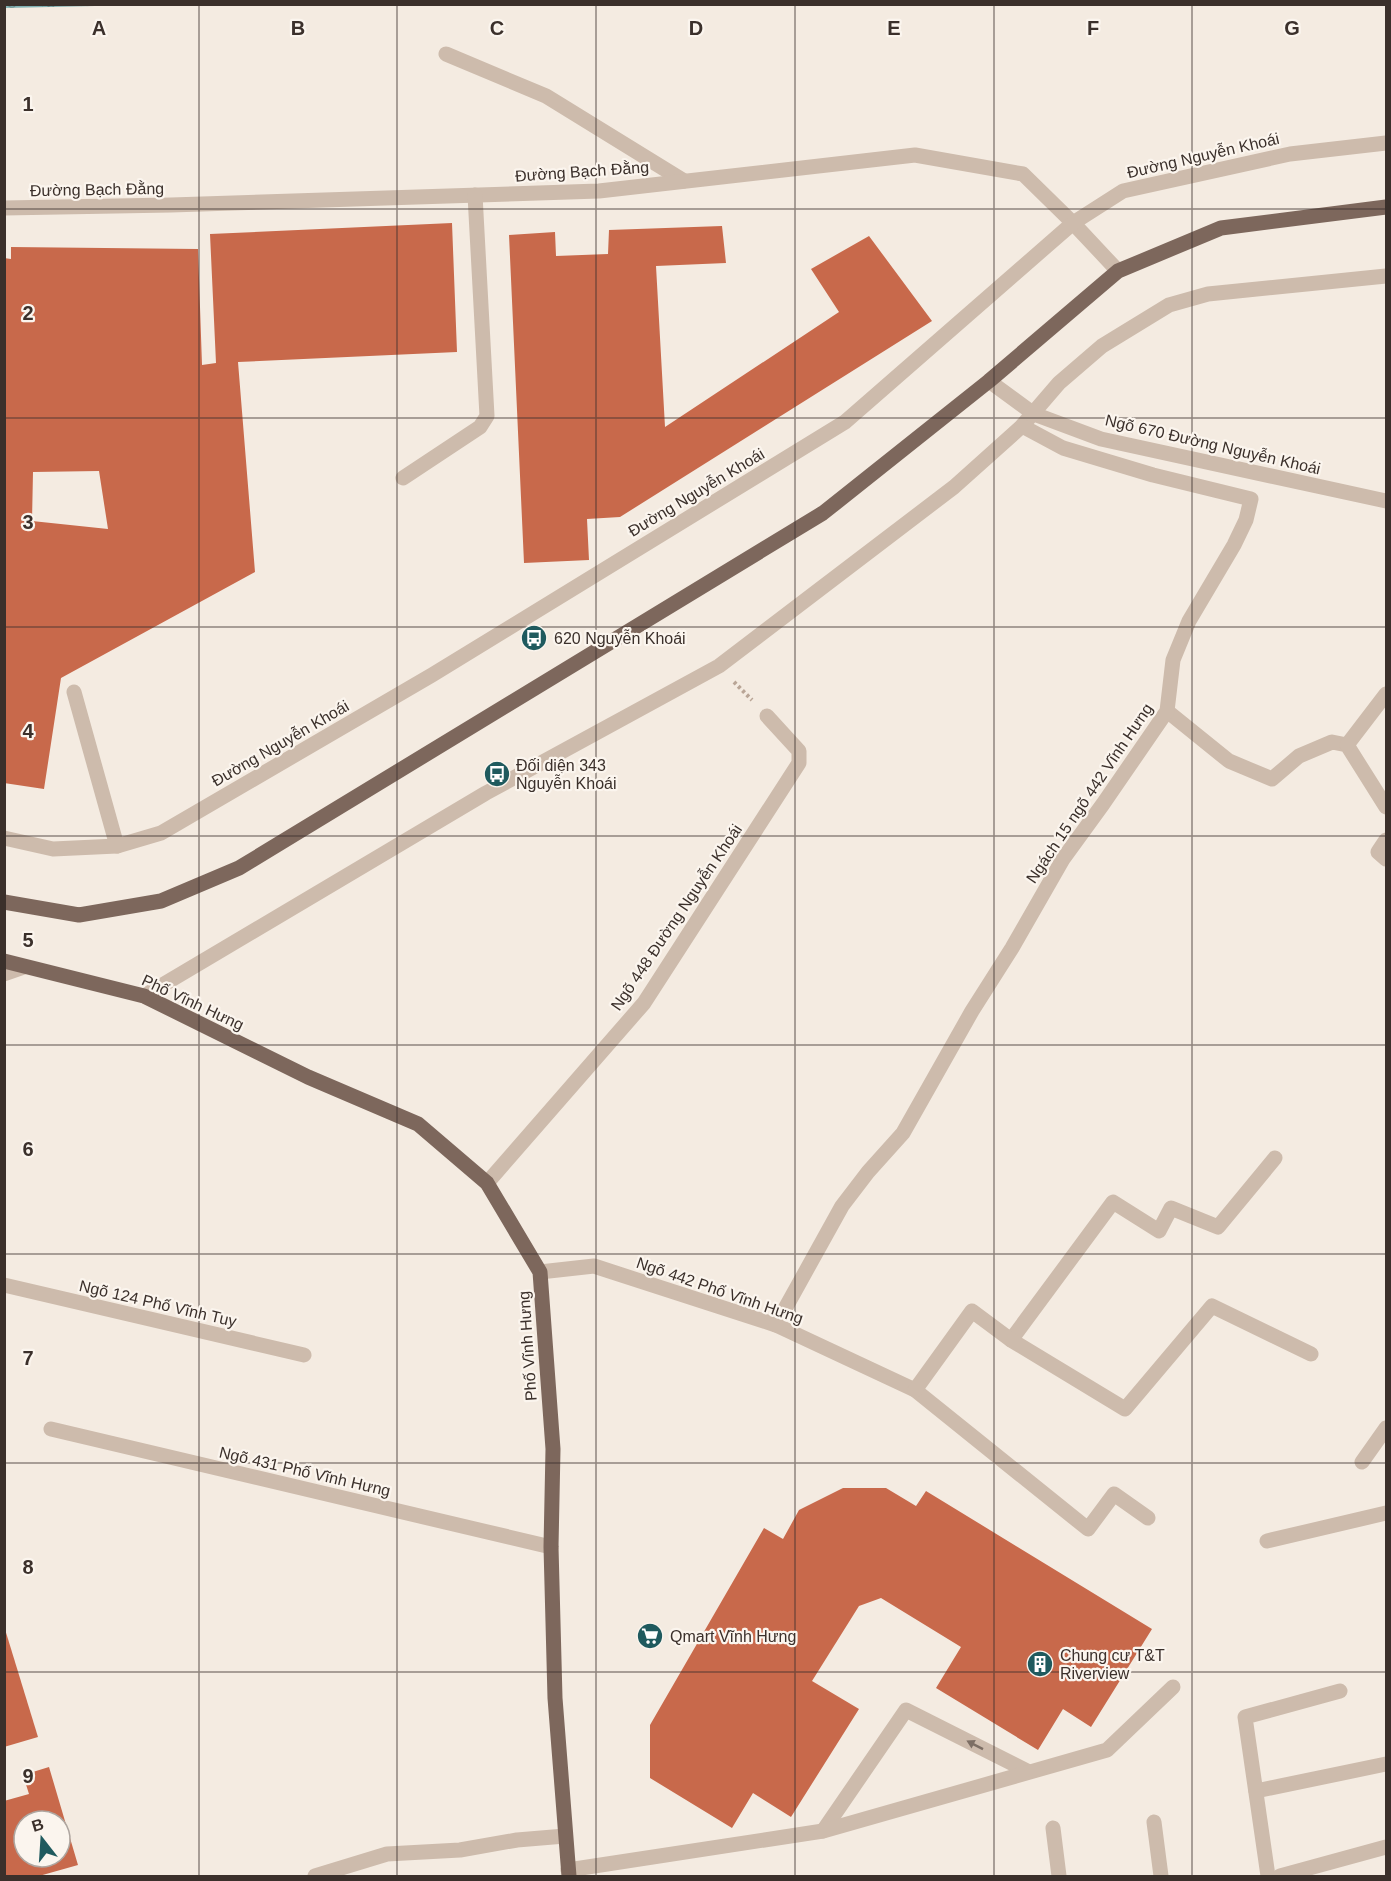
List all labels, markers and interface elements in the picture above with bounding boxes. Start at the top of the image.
text: A [92,17,106,39]
text: B [291,17,305,39]
text: C [490,17,504,39]
text: D [689,17,703,39]
text: E [887,17,901,39]
text: F [1087,17,1099,39]
text: G [1284,17,1300,39]
text: 1 [22,93,34,115]
street label: Đường Nguyễn Khoái [1125,129,1281,181]
street label: Đường Bạch Đằng [514,157,650,185]
street label: Đường Bạch Đằng [30,179,164,199]
text: 2 [22,302,34,324]
street label: Ngõ 670 Đường Nguyễn Khoái [1104,410,1322,478]
street label: Đường Nguyễn Khoái [625,444,767,540]
text: 3 [22,511,34,533]
bus stop icon: 620 Nguyễn Khoái [519,623,549,653]
place label: 620 Nguyễn Khoái [554,629,686,647]
street label: Đường Nguyễn Khoái [208,696,352,790]
street label: Ngách 15 ngõ 442 Vĩnh Hưng [1023,700,1156,886]
text: 4 [22,720,34,742]
place label: Đối diện 343 Nguyễn Khoái [516,757,617,792]
bus stop icon: Đối diện 343 Nguyễn Khoái [482,759,512,789]
street label: Ngõ 448 Đường Nguyễn Khoái [607,821,745,1013]
text: 5 [22,929,34,951]
street label: Phố Vĩnh Hưng [139,971,246,1033]
text: 6 [22,1138,34,1160]
street label: Ngõ 442 Phố Vĩnh Hưng [634,1254,805,1327]
street label: Ngõ 124 Phố Vĩnh Tuy [78,1277,238,1330]
street label: Phố Vĩnh Hưng [515,1290,540,1402]
text: 7 [22,1347,34,1369]
street label: Ngõ 431 Phố Vĩnh Hưng [218,1443,392,1499]
text: 8 [22,1556,34,1578]
supermarket icon: Qmart Vĩnh Hưng [635,1621,665,1651]
place label: Qmart Vĩnh Hưng [670,1628,796,1645]
place label: Chung cư T&T Riverview [1060,1647,1165,1682]
building icon: Chung cư T&T Riverview [1025,1649,1055,1679]
one-way arrow [966,1740,983,1750]
text: 9 [22,1765,34,1787]
north arrow [12,1809,72,1869]
text: B [30,1815,46,1835]

